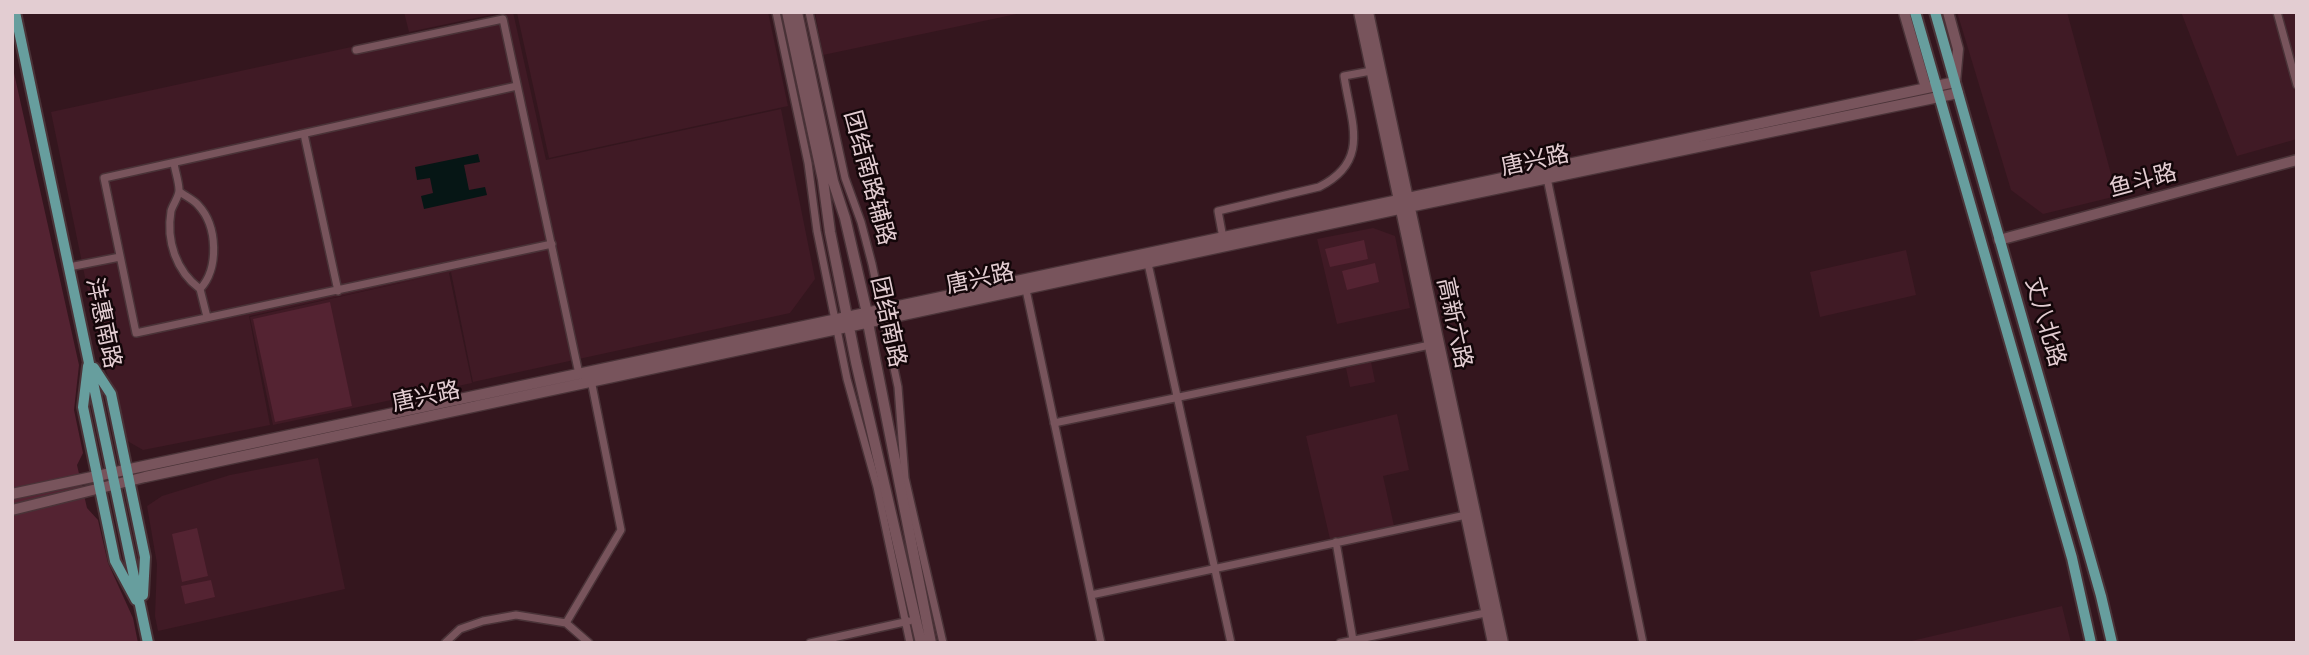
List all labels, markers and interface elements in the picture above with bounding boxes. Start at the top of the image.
street label: 团结南路辅路 [838,108,900,248]
street label: 唐兴路 [1498,140,1572,182]
street label: 鱼斗路 [2106,159,2180,203]
street label: 唐兴路 [943,258,1017,300]
street label: 团结南路 [865,274,911,370]
street label: 丈八北路 [2019,274,2071,370]
street label: 沣惠南路 [80,275,126,371]
street label: 高新六路 [1431,275,1477,371]
street label: 唐兴路 [389,376,463,418]

